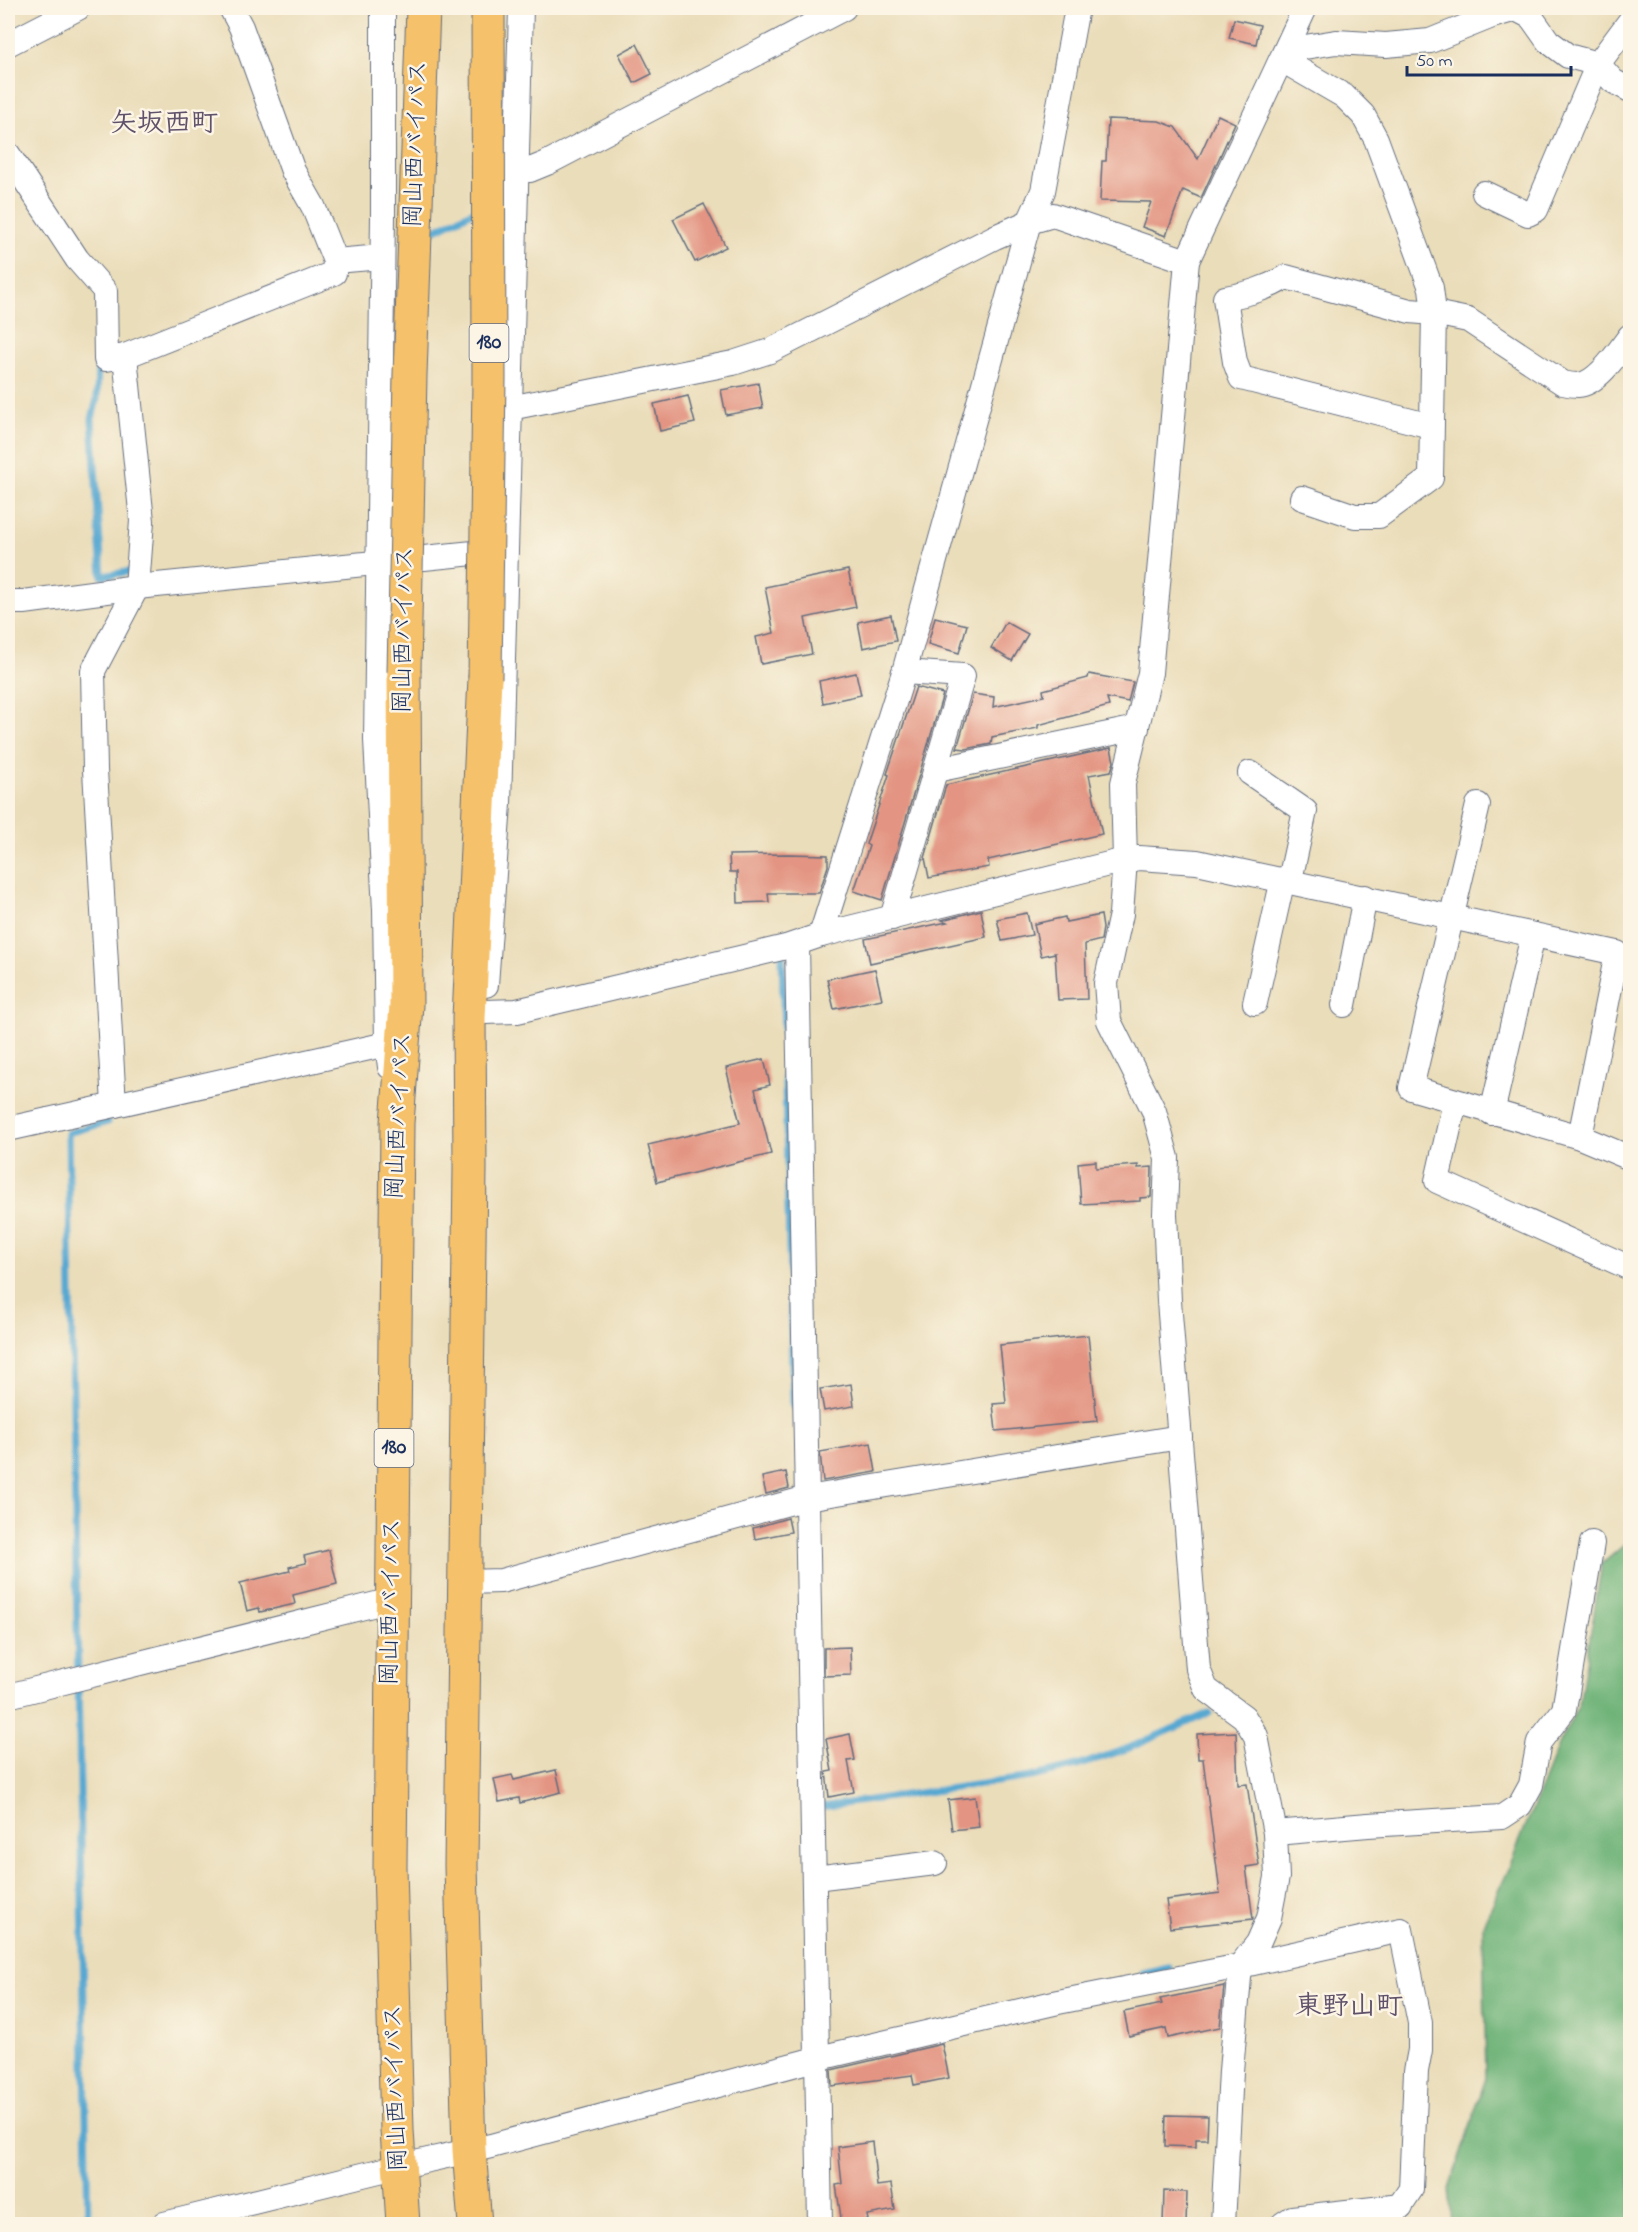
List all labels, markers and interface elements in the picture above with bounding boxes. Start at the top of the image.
scale bar [1407,39,1570,77]
text: 50 m [1416,49,1453,75]
street label: 岡山西バイパス [397,60,437,228]
district label: 矢坂西町 [110,105,218,144]
road number: 180 [470,324,508,362]
street label: 岡山西バイパス [386,546,424,714]
street label: 岡山西バイパス [378,1031,422,1201]
road number: 180 [374,1429,414,1467]
street label: 岡山西バイパス [373,1518,411,1686]
district label: 東野山町 [1295,1988,1403,2027]
street label: 岡山西バイパス [377,2004,417,2172]

